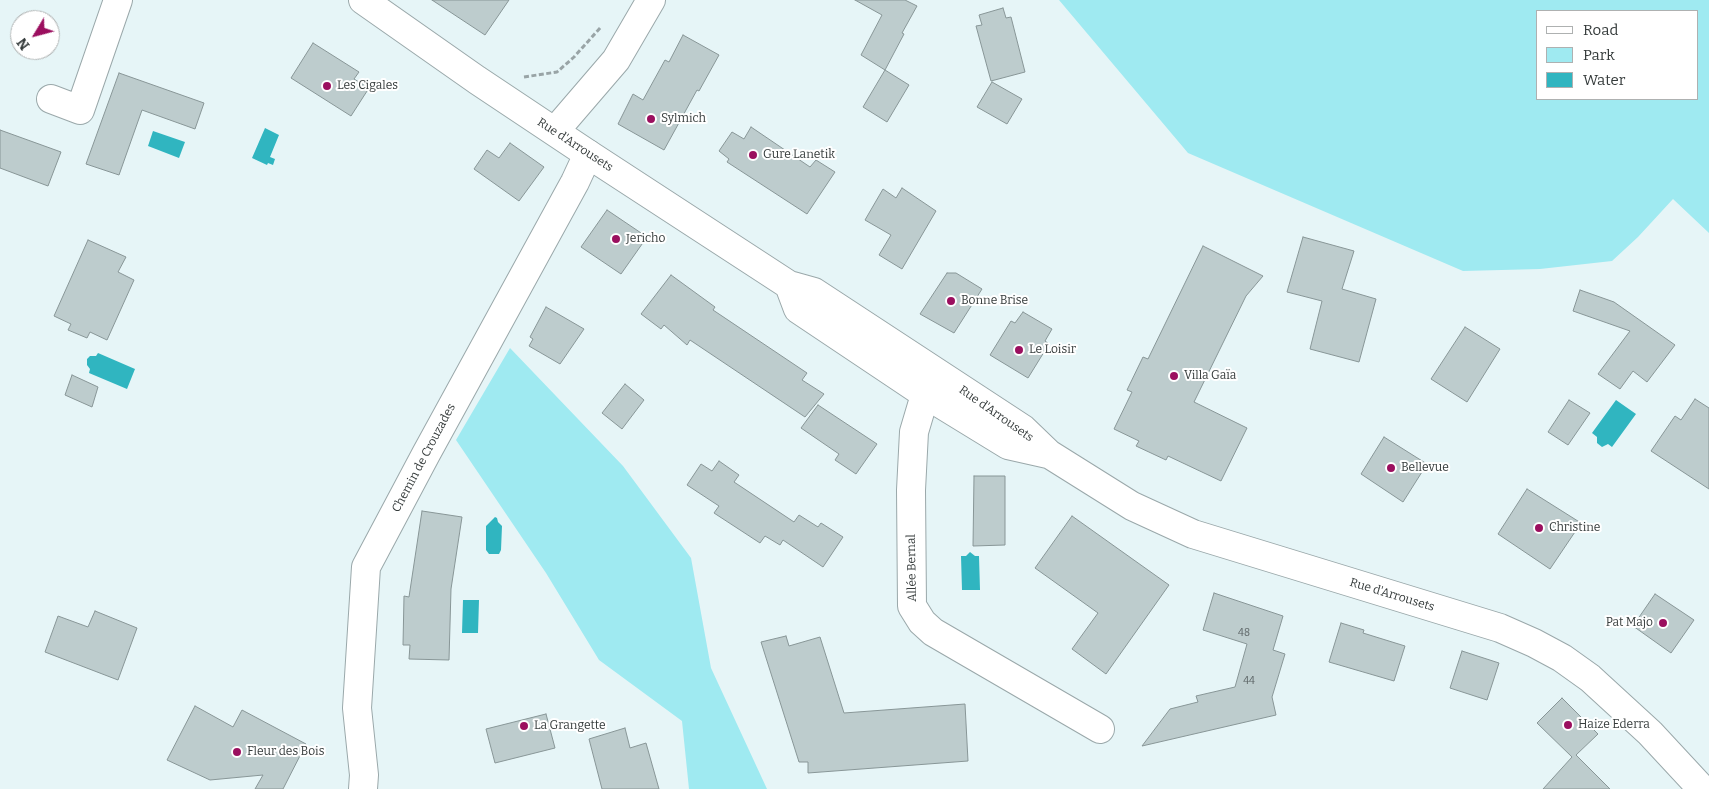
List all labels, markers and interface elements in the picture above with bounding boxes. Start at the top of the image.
north arrow [10,10,60,60]
legend [1536,10,1699,100]
text: Road [1583,21,1618,39]
text: N [13,34,33,53]
text: Park [1583,46,1615,64]
text: Water [1583,71,1625,89]
place label: Les Cigales [337,79,398,93]
marker: Les Cigales [321,80,333,92]
place label: Sylmich [661,112,706,126]
marker: Sylmich [645,113,657,125]
street label: Rue d'Arrousets [534,115,616,175]
place label: Gure Lanetik [763,148,835,162]
marker: Gure Lanetik [747,149,759,161]
place label: Jericho [626,232,665,246]
marker: Jericho [610,233,622,245]
place label: Bonne Brise [961,294,1028,308]
marker: Bonne Brise [945,295,957,307]
place label: Le Loisir [1029,343,1076,357]
marker: Le Loisir [1013,344,1025,356]
place label: Villa Gaïa [1184,369,1236,383]
marker: Villa Gaïa [1168,370,1180,382]
street label: Rue d'Arrousets [956,383,1036,445]
street label: Chemin de Crouzades [389,401,459,515]
place label: Bellevue [1401,461,1449,475]
marker: Bellevue [1385,462,1397,474]
place label: Christine [1549,521,1600,535]
marker: Christine [1533,522,1545,534]
street label: Allée Bernal [904,534,920,602]
street label: Rue d'Arrousets [1348,575,1436,615]
place label: Pat Majo [1606,616,1653,630]
marker: Pat Majo [1657,617,1669,629]
house number: 48 [1238,627,1250,639]
house number: 44 [1243,675,1255,687]
place label: Haize Ederra [1578,718,1650,732]
place label: La Grangette [534,719,606,733]
marker: Haize Ederra [1562,719,1574,731]
marker: La Grangette [518,720,530,732]
place label: Fleur des Bois [247,745,324,759]
marker: Fleur des Bois [231,746,243,758]

